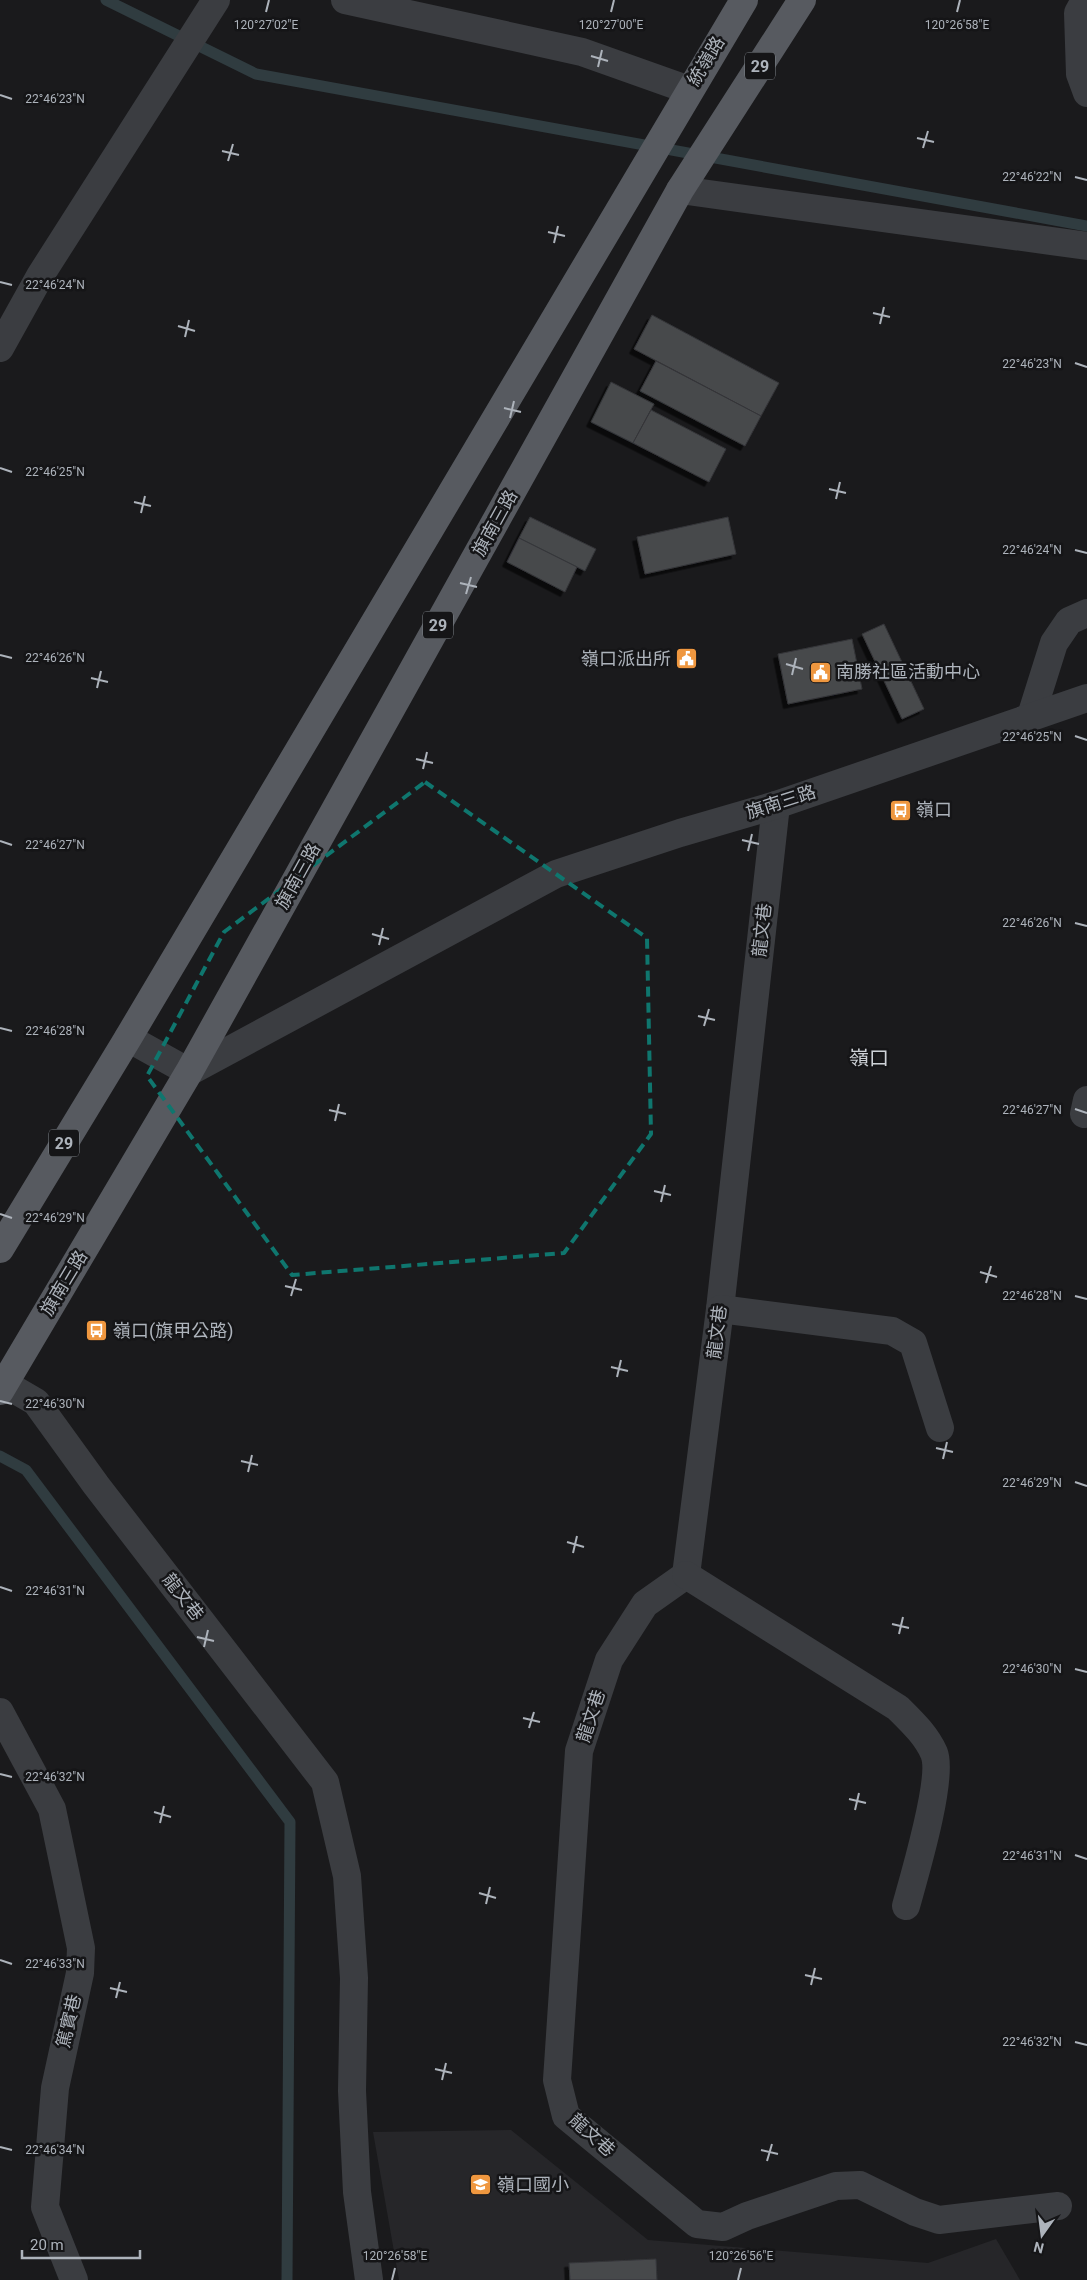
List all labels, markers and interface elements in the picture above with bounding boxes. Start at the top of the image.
text: 120°27'02"E [234,18,298,32]
text: 120°27'00"E [579,18,643,32]
text: 120°26'58"E [925,18,989,32]
street label: 統嶺路 [683,32,728,89]
road number: 29 [745,52,775,80]
text: 22°46'23"N [25,92,85,106]
text: 22°46'22"N [1002,170,1062,184]
text: 22°46'24"N [25,278,85,292]
text: 22°46'23"N [1002,357,1062,371]
text: 22°46'25"N [25,465,85,479]
street label: 旗南三路 [468,486,521,559]
text: 22°46'24"N [1002,543,1062,557]
road number: 29 [423,612,453,638]
public building icon: 嶺口派出所 [675,647,699,671]
place label: 嶺口派出所 [581,648,671,669]
text: 22°46'26"N [25,651,85,665]
public building icon: 南勝社區活動中心 [808,660,832,684]
place label: 南勝社區活動中心 [836,661,980,682]
text: 22°46'25"N [1002,730,1062,744]
street label: 旗南三路 [743,780,818,823]
bus stop icon: 嶺口 [888,798,912,822]
place label: 嶺口 [916,799,952,820]
text: 22°46'27"N [25,838,85,852]
street label: 旗南三路 [271,839,324,912]
street label: 龍文巷 [748,902,775,958]
text: 22°46'26"N [1002,916,1062,930]
text: 22°46'28"N [25,1024,85,1038]
district label: 嶺口 [849,1046,889,1070]
text: 22°46'27"N [1002,1103,1062,1117]
road number: 29 [49,1130,79,1156]
text: 22°46'29"N [25,1211,85,1225]
street label: 旗南三路 [36,1246,91,1319]
text: 22°46'28"N [1002,1289,1062,1303]
street label: 龍文巷 [703,1304,730,1360]
bus stop icon: 嶺口(旗甲公路) [85,1319,109,1343]
place label: 嶺口(旗甲公路) [113,1320,233,1342]
text: 22°46'30"N [25,1397,85,1411]
text: 22°46'29"N [1002,1476,1062,1490]
street label: 龍文巷 [158,1569,208,1624]
text: 22°46'31"N [25,1584,85,1598]
text: 22°46'30"N [1002,1662,1062,1676]
street label: 龍文巷 [572,1687,609,1745]
text: 22°46'32"N [25,1770,85,1784]
text: 22°46'31"N [1002,1849,1062,1863]
text: 22°46'33"N [25,1957,85,1971]
street label: 篤實巷 [52,1992,85,2050]
text: 22°46'32"N [1002,2035,1062,2049]
street label: 龍文巷 [565,2109,619,2160]
text: 22°46'34"N [25,2143,85,2157]
school or university icon: 嶺口國小 [469,2173,493,2197]
place label: 嶺口國小 [497,2174,569,2195]
north arrow [1017,2210,1067,2260]
scale bar [22,2228,140,2260]
text: 20 m [30,2236,64,2254]
text: N [1032,2239,1046,2257]
text: 120°26'58"E [363,2249,427,2263]
text: 120°26'56"E [709,2249,773,2263]

